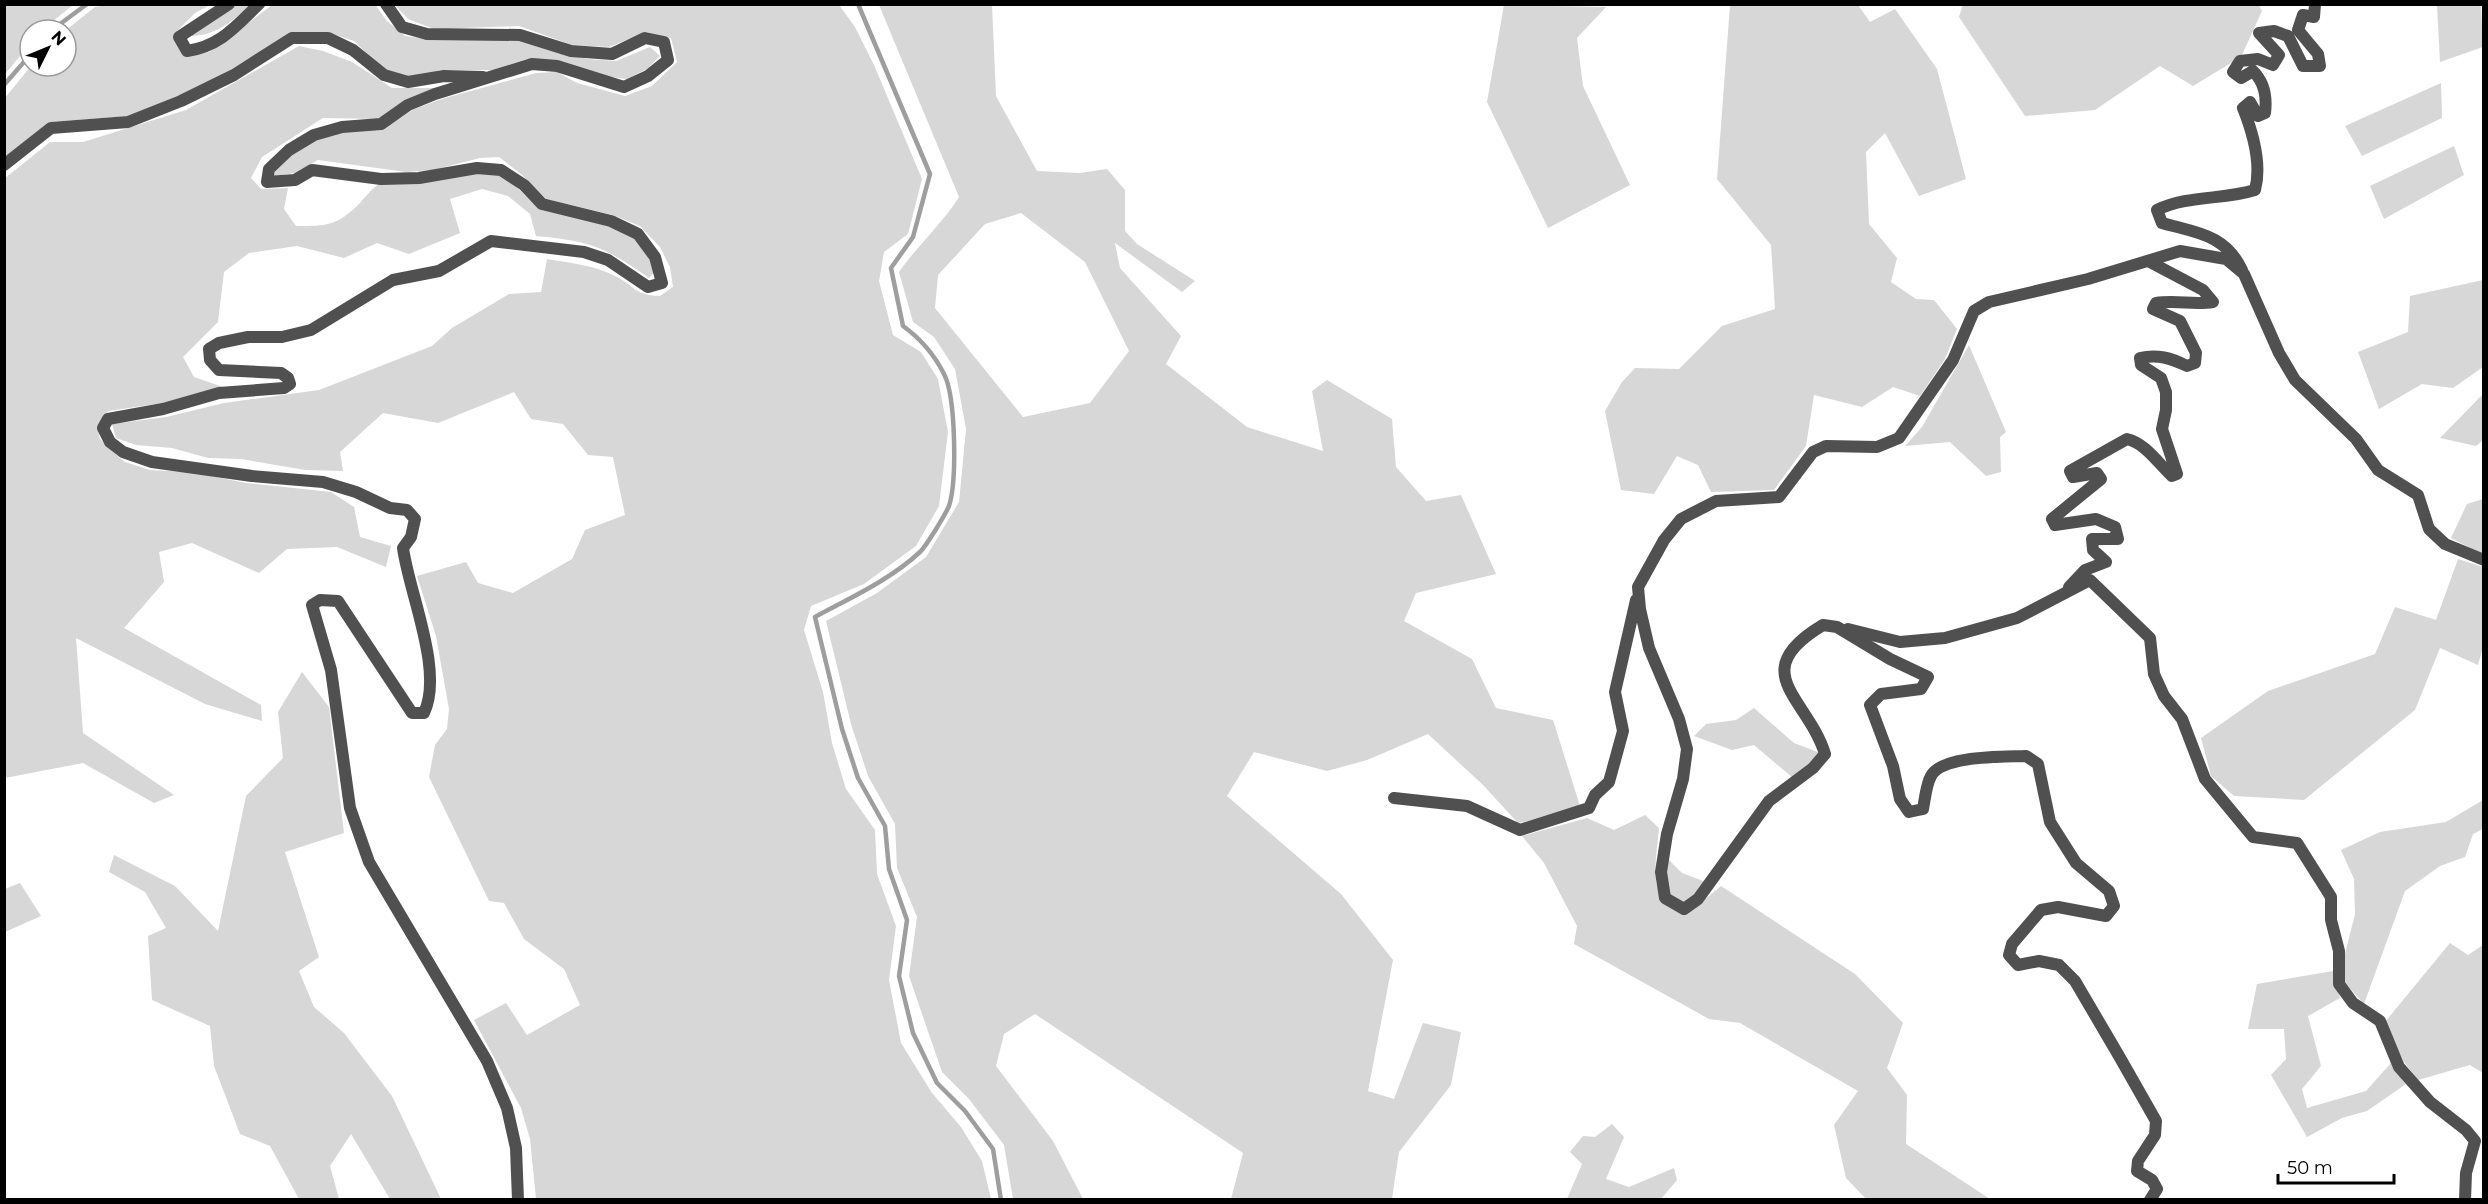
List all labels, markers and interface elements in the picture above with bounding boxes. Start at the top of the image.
north arrow [18,18,78,78]
text: N [47,27,70,49]
scale bar [2278,1147,2394,1185]
text: 50 m [2287,1157,2333,1179]

